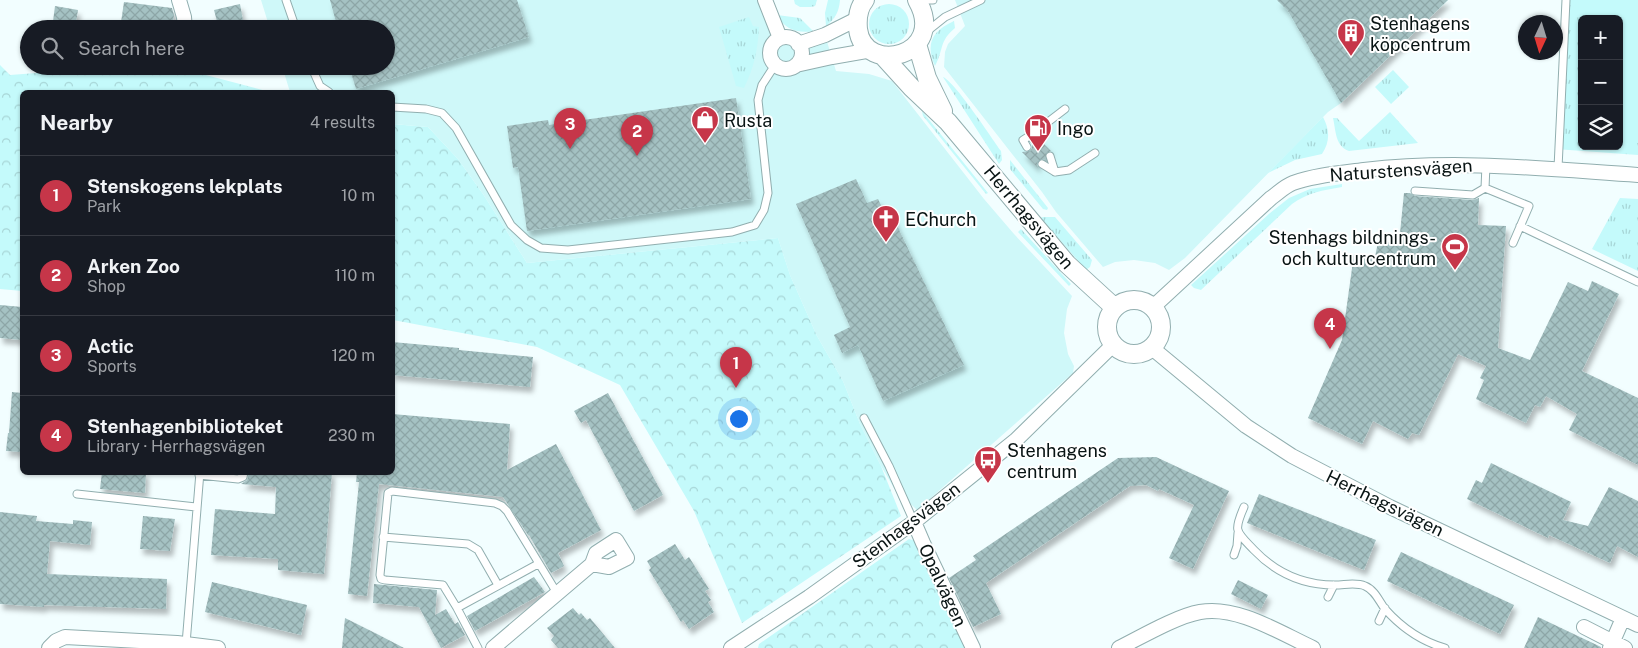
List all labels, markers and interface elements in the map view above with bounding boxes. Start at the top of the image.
place label: Stenhagens köpcentrum [1370,13,1471,55]
north arrow [1518,15,1563,60]
map controls [1578,15,1623,150]
button: + [1578,15,1623,60]
building icon: Stenhagens köpcentrum [1336,18,1366,57]
search box [20,20,395,75]
icon: search [38,34,66,62]
text: Search here [78,37,185,59]
button: − [1578,60,1623,105]
shop icon: Rusta [690,105,720,144]
button: layers [1578,105,1623,150]
pin: 3 [554,108,586,149]
text: Nearby [40,110,113,135]
place label: Rusta [724,110,772,131]
text: 4 results [310,113,375,132]
fuel station icon: Ingo [1023,113,1053,152]
pin: 2 [621,115,653,156]
place label: Ingo [1057,118,1094,139]
street label: Naturstensvägen [1329,155,1473,185]
street label: Herrhagsvägen [980,161,1078,273]
text: Stenskogens lekplats [87,175,283,197]
text: 1 [53,186,59,205]
text: 10 m [341,186,375,205]
text: Park [87,197,121,216]
church icon: EChurch [871,204,901,243]
place label: EChurch [905,209,976,230]
place label: Stenhags bildnings- och kulturcentrum [1268,227,1436,269]
sports icon: Stenhags bildnings- och kulturcentrum [1440,232,1470,271]
text: Arken Zoo [87,255,180,277]
text: 2 [51,266,61,285]
text: 110 m [334,266,375,285]
text: Shop [87,277,126,296]
pin: 4 [1314,308,1346,349]
text: Actic [87,335,134,357]
text: 3 [51,346,61,365]
text: 120 m [331,346,375,365]
pin: 1 [720,347,752,388]
text: Sports [87,357,137,376]
your location [726,406,752,432]
text: Stenhagenbiblioteket [87,415,283,437]
text: 4 [51,426,61,445]
text: 230 m [328,426,375,445]
text: Library · Herrhagsvägen [87,437,265,456]
place label: Stenhagens centrum [1007,440,1107,482]
bus stop icon: Stenhagens centrum [973,445,1003,484]
street label: Herrhagsvägen [1323,465,1447,541]
street label: Stenhagsvägen [848,478,964,572]
street label: Opalvägen [915,540,971,630]

